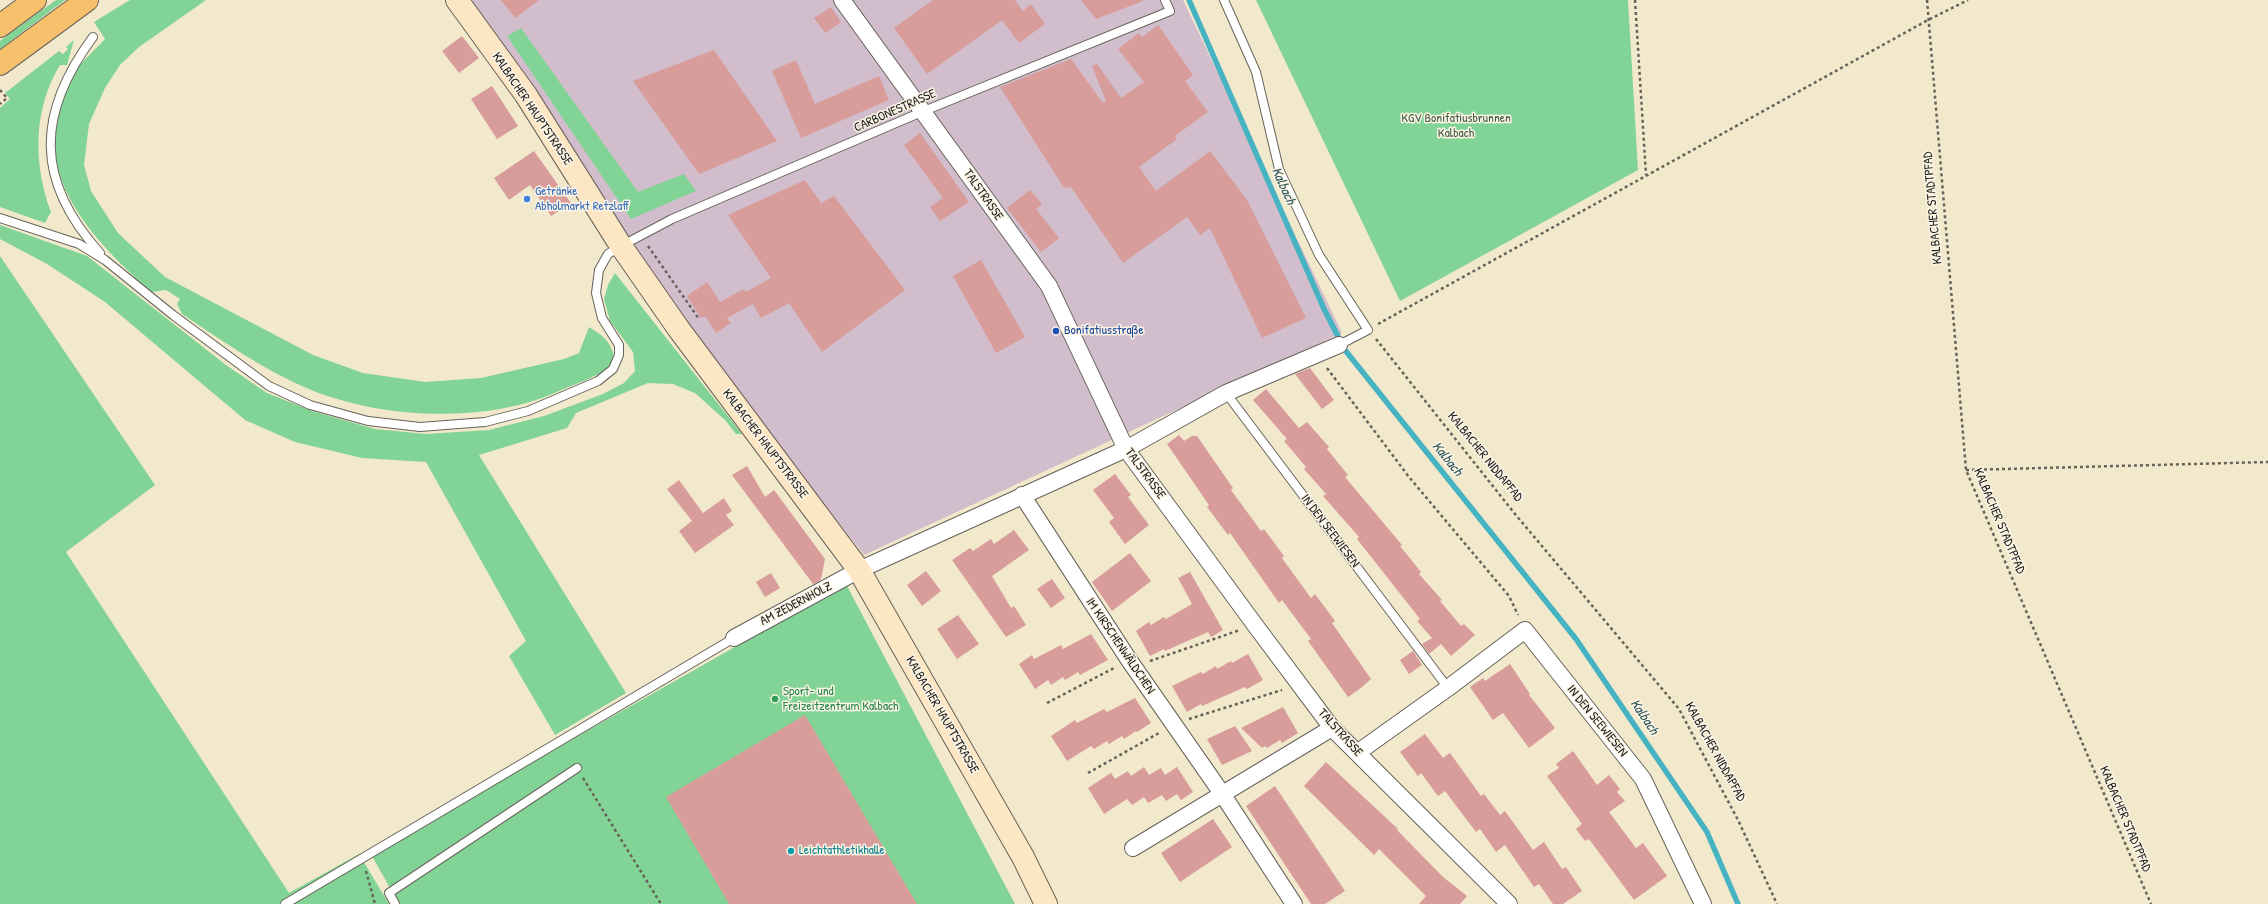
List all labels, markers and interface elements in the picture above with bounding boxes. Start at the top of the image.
street label: KALBACHER HAUPTSTRASSE [488,50,576,168]
street label: CARBONESTRASSE [852,86,938,136]
park label: KGV Bonifatiusbrunnen Kalbach [1401,111,1511,142]
street label: KALBACHER STADTPFAD [1920,151,1946,265]
water label: Kalbach [1267,165,1299,207]
street label: TALSTRASSE [960,166,1006,224]
place label: Getränke Abholmarkt Retzlaff [535,184,629,215]
marker: Getränke Abholmarkt Retzlaff [522,194,532,204]
place label: Bonifatiusstraße [1064,323,1144,339]
marker: Bonifatiusstraße [1051,326,1061,336]
street label: KALBACHER HAUPTSTRASSE [719,386,811,502]
street label: KALBACHER NIDDAPFAD [1444,409,1526,505]
water label: Kalbach [1428,439,1466,479]
street label: TALSTRASSE [1121,445,1169,503]
street label: KALBACHER STADTPFAD [1970,466,2028,576]
street label: IN DEN SEEWIESEN [1297,491,1363,571]
street label: AM ZEDERNHOLZ [758,579,834,629]
street label: IM KIRSCHENWÄLDCHEN [1082,595,1158,697]
street label: KALBACHER HAUPTSTRASSE [902,654,982,776]
street label: IN DEN SEEWIESEN [1563,682,1631,760]
place label: Sport- und Freizeitzentrum Kalbach [783,684,899,715]
marker: Sport- und Freizeitzentrum Kalbach [770,694,780,704]
water label: Kalbach [1626,696,1662,738]
street label: KALBACHER NIDDAPFAD [1681,700,1749,804]
street label: TALSTRASSE [1314,706,1366,760]
street label: KALBACHER STADTPFAD [2096,764,2154,874]
place label: Leichtathletikhalle [799,843,885,859]
marker: Leichtathletikhalle [786,846,796,856]

